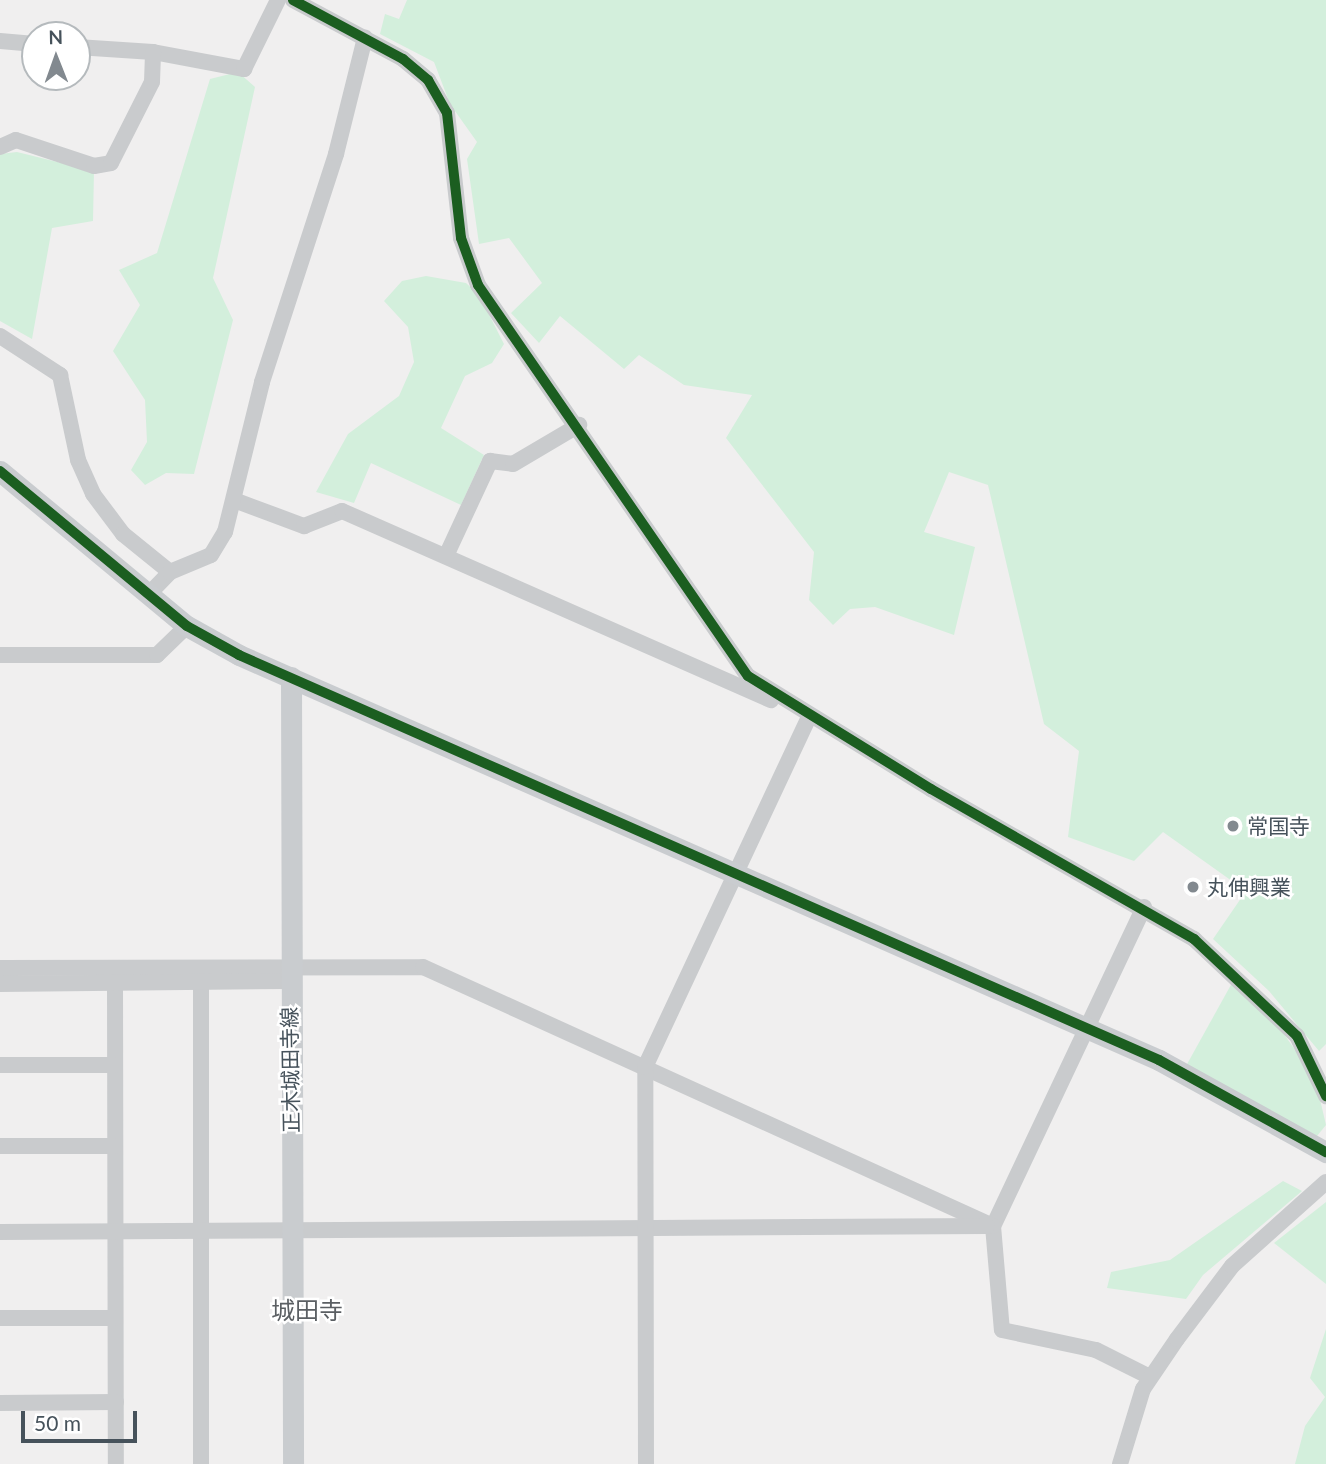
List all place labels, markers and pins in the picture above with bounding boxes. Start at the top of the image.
place label: 常国寺 [1247,813,1310,839]
marker: 常国寺 [1225,818,1241,834]
place label: 丸伸興業 [1207,874,1291,900]
marker: 丸伸興業 [1185,879,1201,895]

